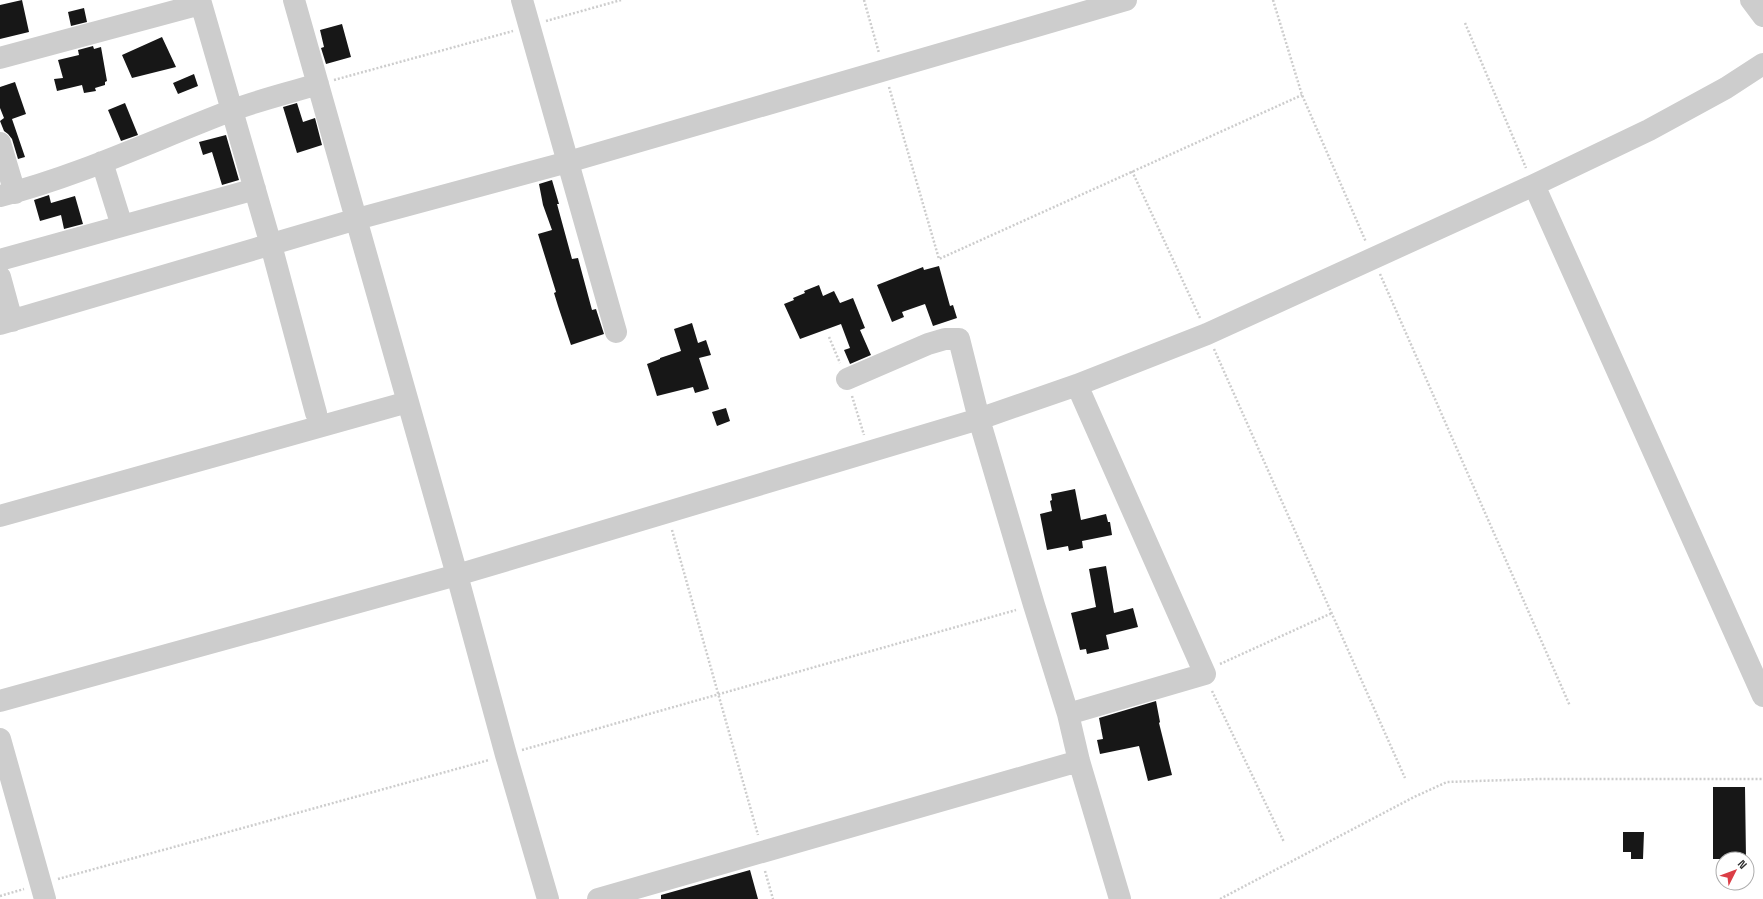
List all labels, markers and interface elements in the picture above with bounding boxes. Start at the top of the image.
north arrow [1715,851,1755,891]
text: N [1735,857,1750,872]

